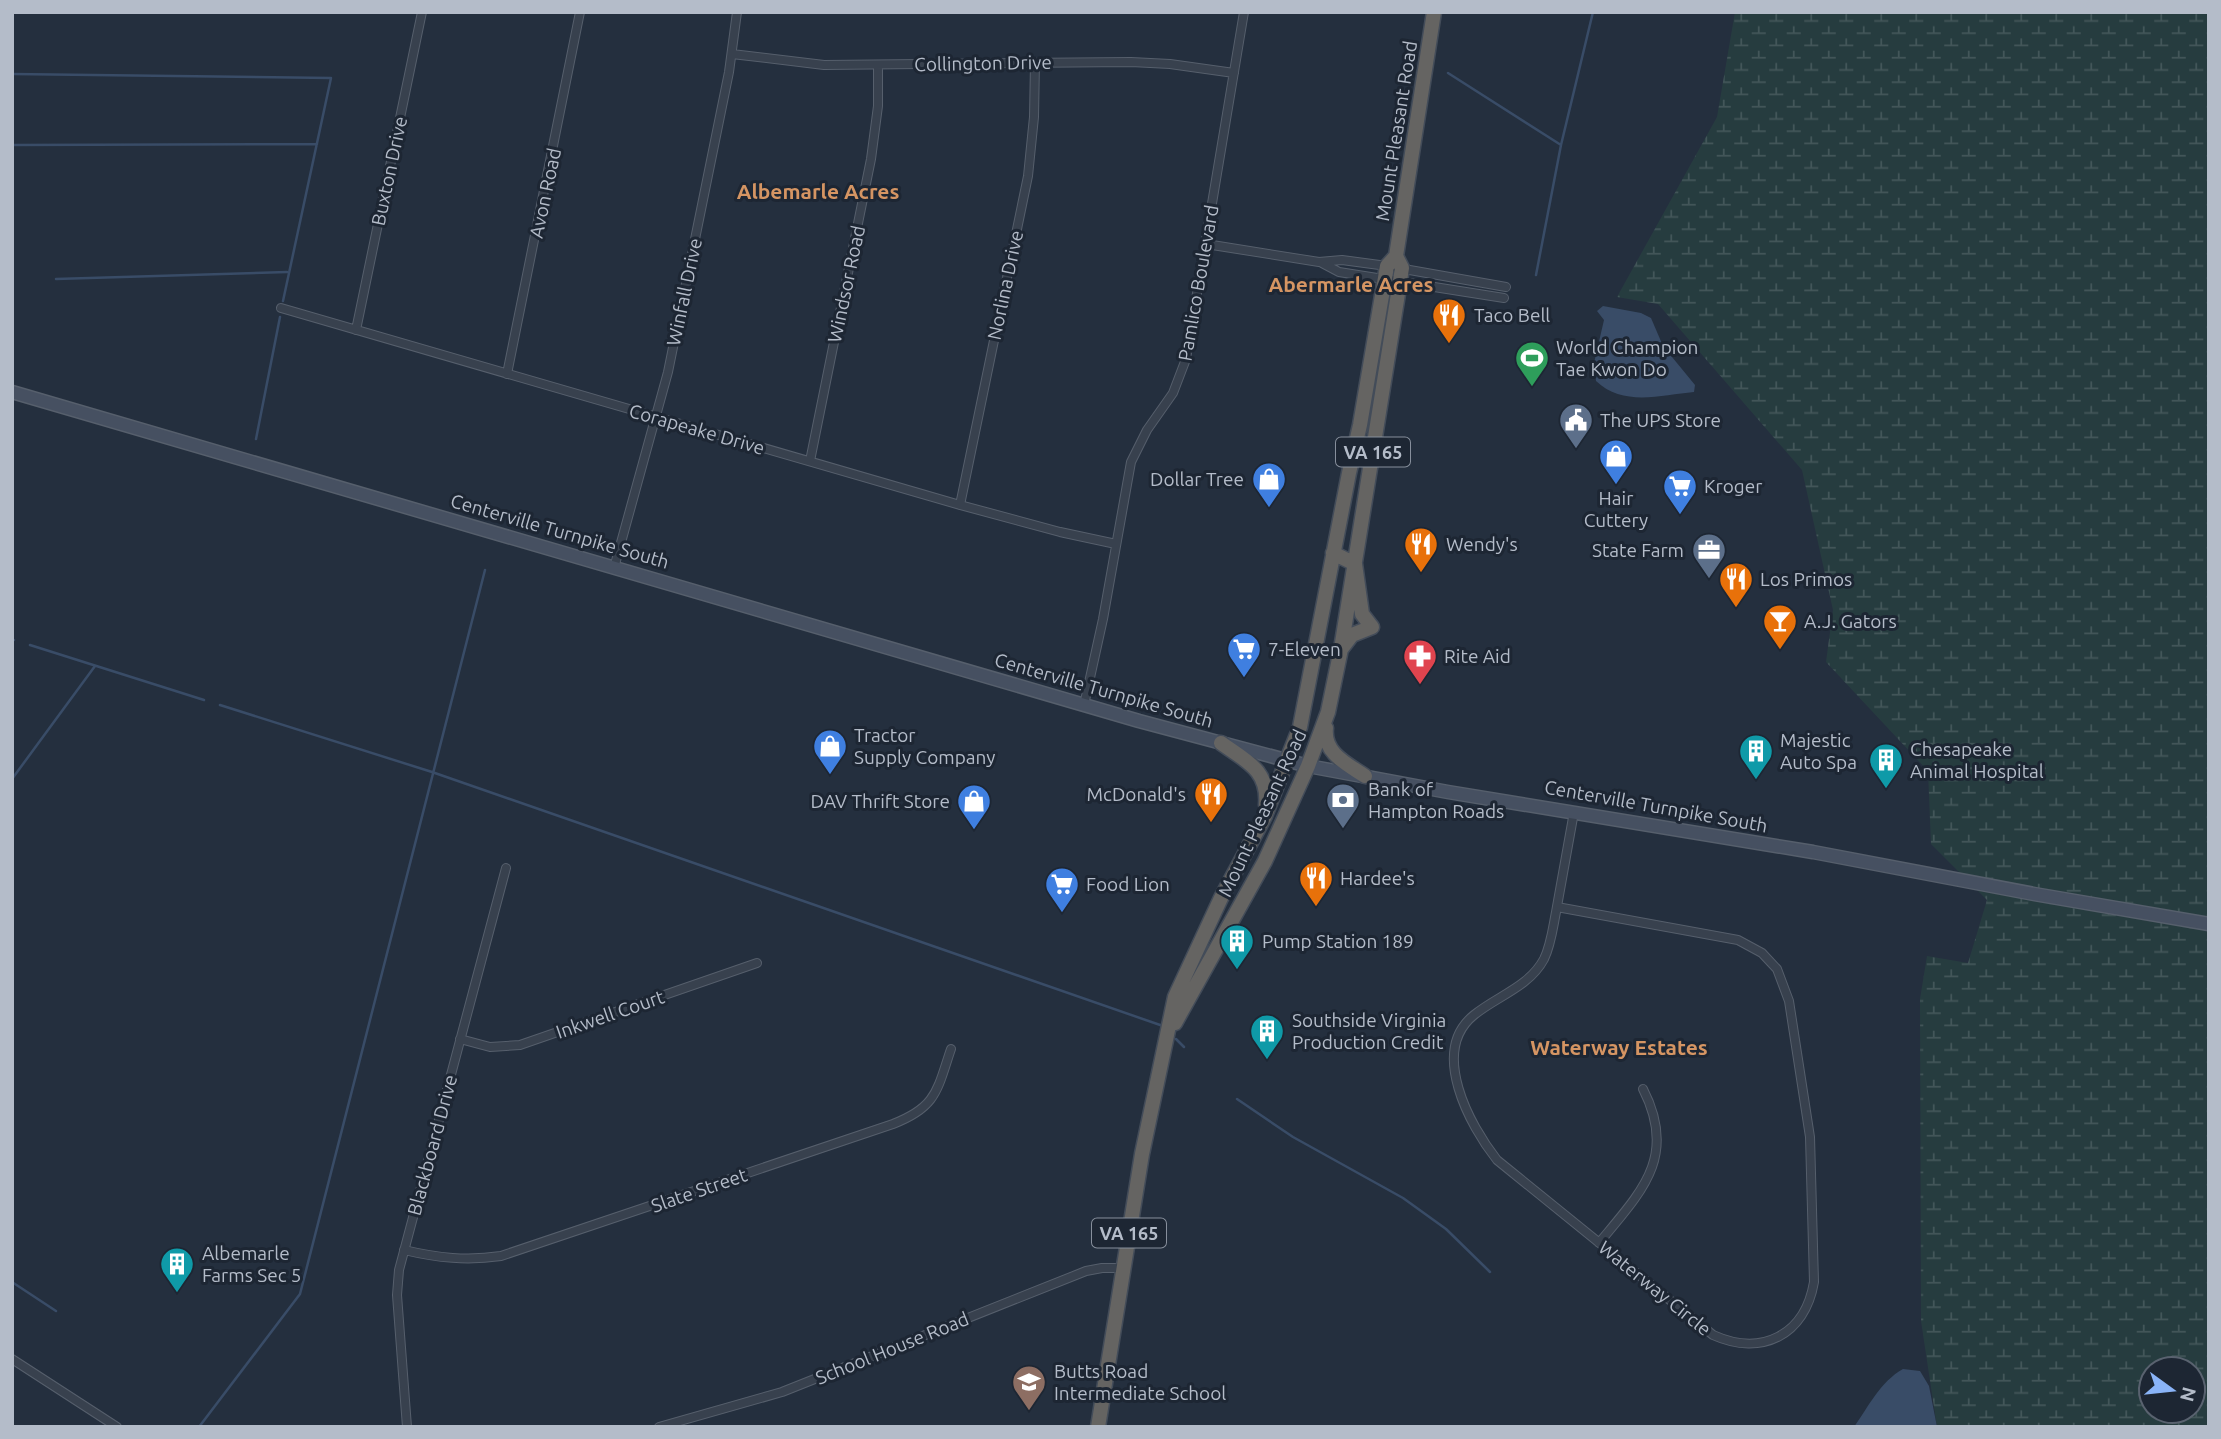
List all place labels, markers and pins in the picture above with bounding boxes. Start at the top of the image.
restaurant icon: Taco Bell [1430,296,1468,345]
place label: Taco Bell [1474,304,1550,326]
place label: World Champion Tae Kwon Do [1556,336,1698,380]
sports icon: World Champion Tae Kwon Do [1513,339,1551,388]
public building icon: The UPS Store [1557,401,1595,450]
place label: The UPS Store [1600,409,1721,431]
shop icon: Hair Cuttery [1597,437,1635,486]
shop icon: Dollar Tree [1250,460,1288,509]
supermarket icon: Kroger [1661,467,1699,516]
place label: Dollar Tree [1150,468,1244,490]
place label: Kroger [1704,475,1762,497]
place label: Hair Cuttery [1584,487,1648,531]
restaurant icon: Wendy's [1402,525,1440,574]
office icon: State Farm [1690,531,1728,580]
place label: Wendy's [1446,533,1518,555]
place label: State Farm [1592,539,1684,561]
restaurant icon: Los Primos [1717,560,1755,609]
place label: Los Primos [1760,568,1852,590]
bar icon: A.J. Gators [1761,602,1799,651]
place label: A.J. Gators [1804,610,1897,632]
supermarket icon: 7-Eleven [1225,630,1263,679]
pharmacy icon: Rite Aid [1401,637,1439,686]
place label: 7-Eleven [1268,638,1341,660]
place label: Rite Aid [1444,645,1511,667]
place label: Tractor Supply Company [854,724,995,768]
shop icon: Tractor Supply Company [811,727,849,776]
place label: Majestic Auto Spa [1780,729,1857,773]
building icon: Majestic Auto Spa [1737,732,1775,781]
place label: Chesapeake Animal Hospital [1910,738,2044,782]
building icon: Chesapeake Animal Hospital [1867,741,1905,790]
restaurant icon: McDonald's [1192,775,1230,824]
place label: Bank of Hampton Roads [1368,778,1504,822]
bank icon: Bank of Hampton Roads [1324,781,1362,830]
shop icon: DAV Thrift Store [955,782,993,831]
place label: McDonald's [1087,783,1186,805]
place label: DAV Thrift Store [811,790,950,812]
restaurant icon: Hardee's [1297,859,1335,908]
supermarket icon: Food Lion [1043,865,1081,914]
place label: Hardee's [1340,867,1415,889]
place label: Food Lion [1086,873,1170,895]
building icon: Pump Station 189 [1218,922,1256,971]
place label: Pump Station 189 [1262,930,1414,952]
place label: Southside Virginia Production Credit [1292,1009,1446,1053]
building icon: Southside Virginia Production Credit [1248,1012,1286,1061]
place label: Albemarle Farms Sec 5 [202,1242,302,1286]
building icon: Albemarle Farms Sec 5 [158,1245,196,1294]
place label: Butts Road Intermediate School [1054,1360,1226,1404]
school or university icon: Butts Road Intermediate School [1010,1363,1048,1412]

